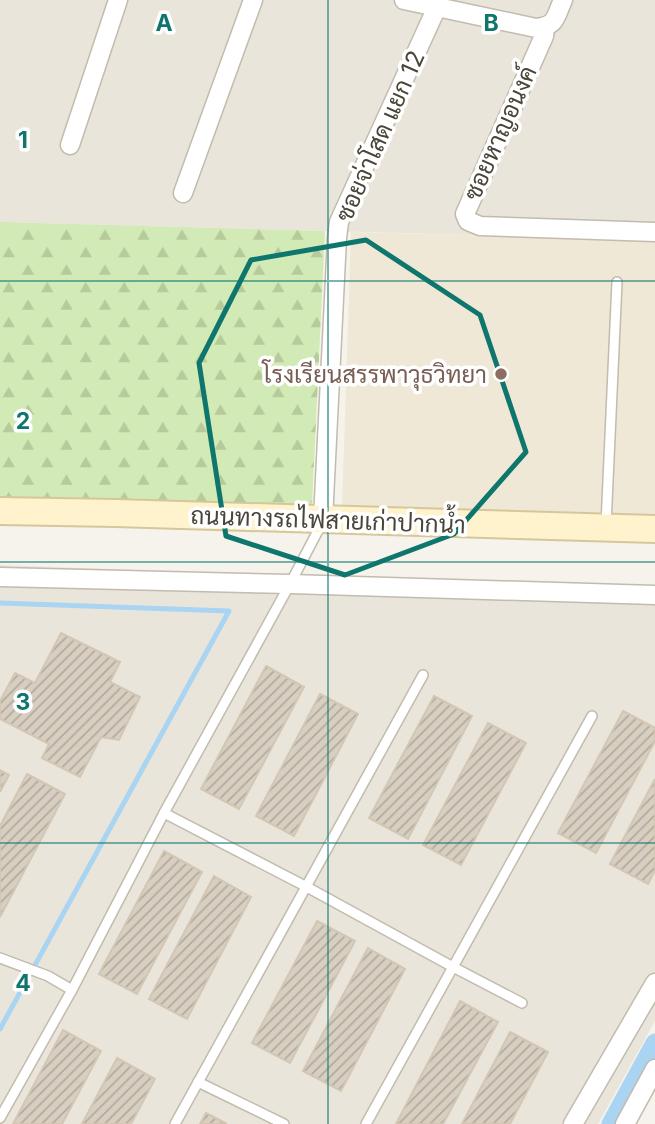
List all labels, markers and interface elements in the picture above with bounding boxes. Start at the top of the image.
text: A [155,9,173,37]
text: B [483,9,499,37]
street label: ซอยจ่าโสด แยก 12 [328,46,431,226]
street label: ซอยหาญอนงค์ [457,61,543,205]
text: 1 [18,126,28,154]
place label: โรงเรียนสรรพาวุธวิทยา [261,359,487,391]
marker: โรงเรียนสรรพาวุธวิทยา [493,366,509,382]
text: 2 [16,407,30,435]
street label: ถนนทางรถไฟสายเก่าปากน้ำ [190,496,466,539]
text: 3 [16,688,30,716]
text: 4 [15,969,31,997]

